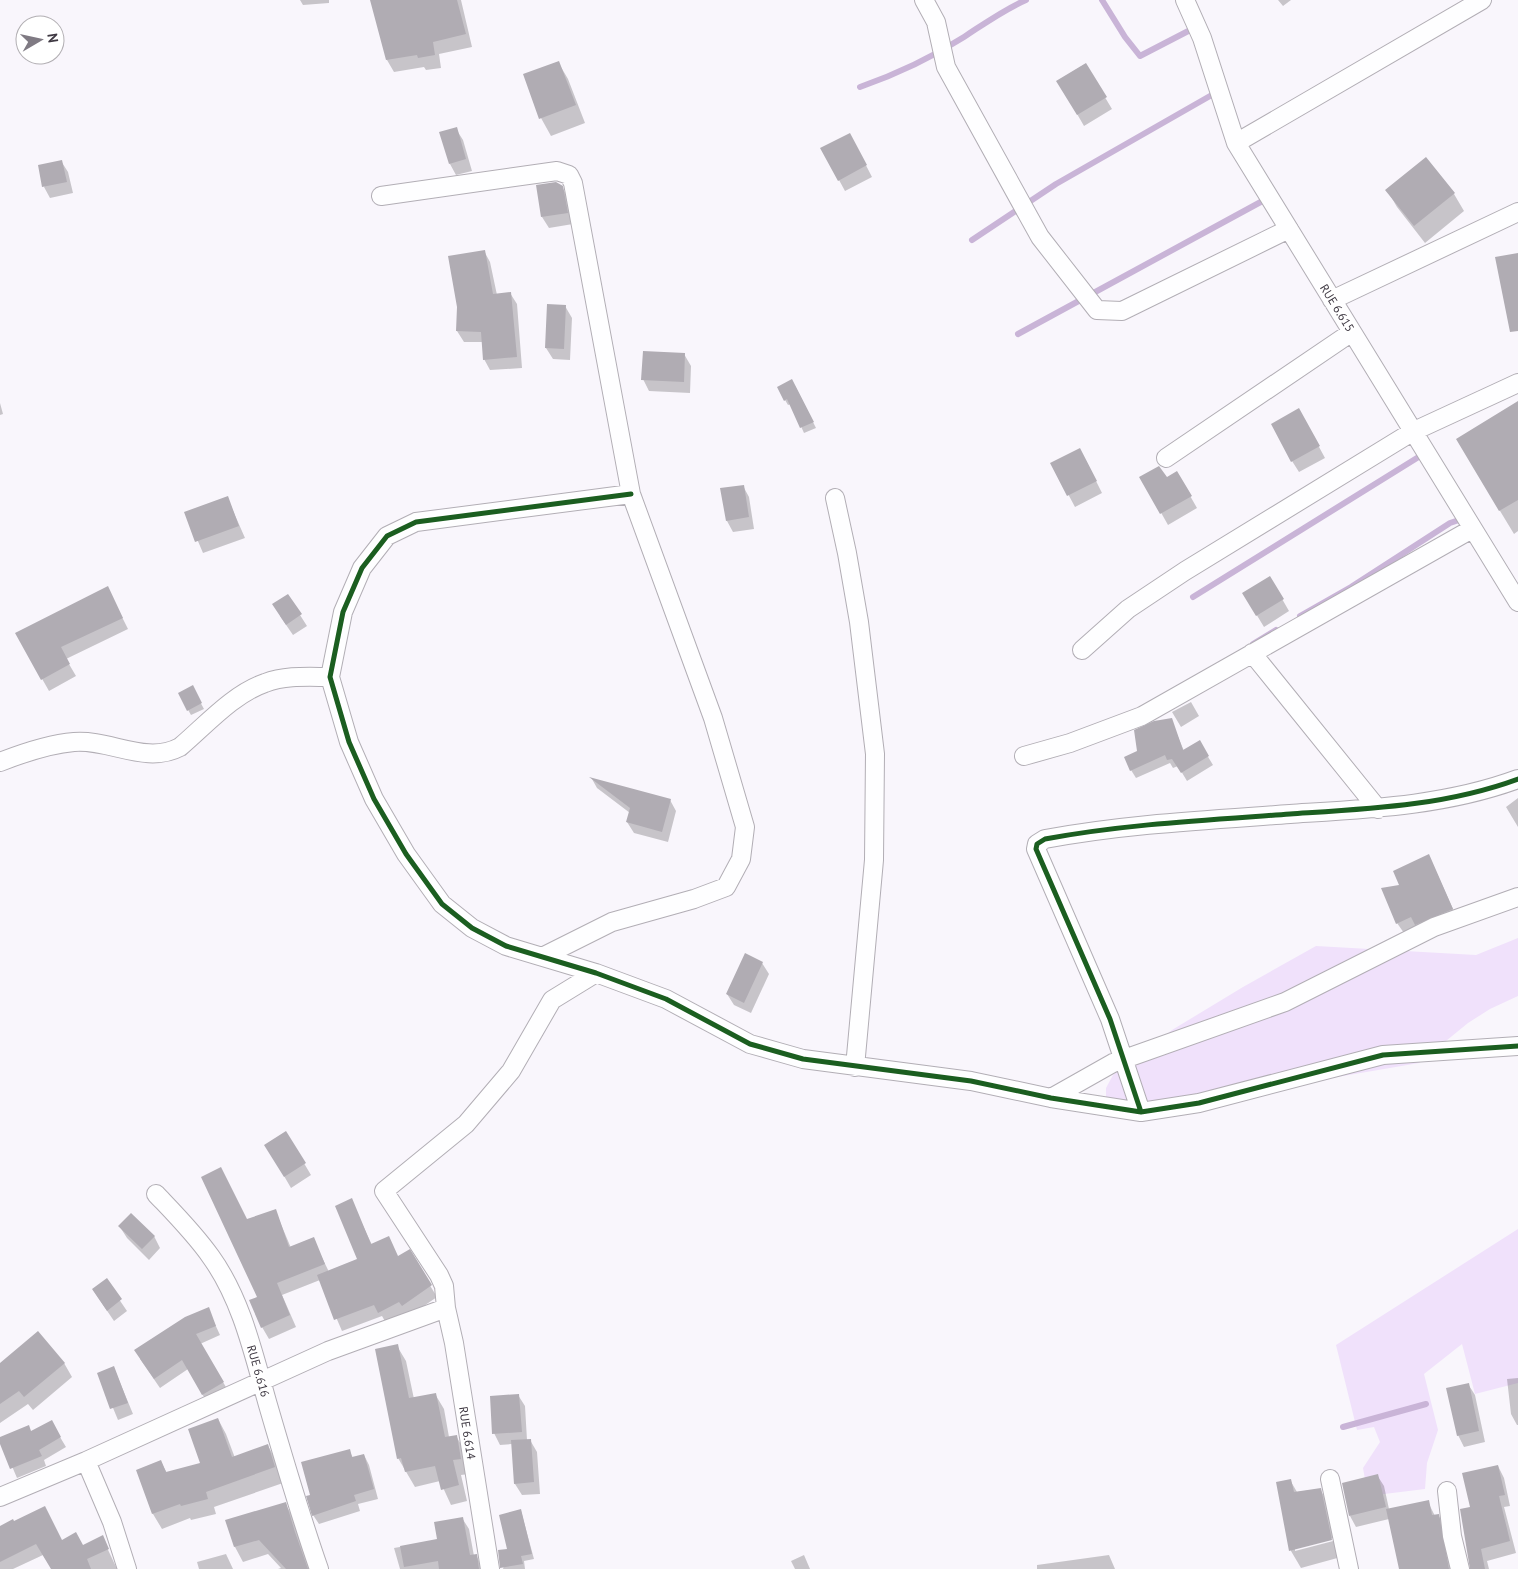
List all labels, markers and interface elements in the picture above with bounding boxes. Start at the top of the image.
north arrow [15,15,65,65]
text: N [43,32,62,44]
street label: RUE 6.615 [1317,281,1358,334]
street label: RUE 6.616 [244,1343,273,1399]
street label: RUE 6.614 [456,1405,479,1461]

